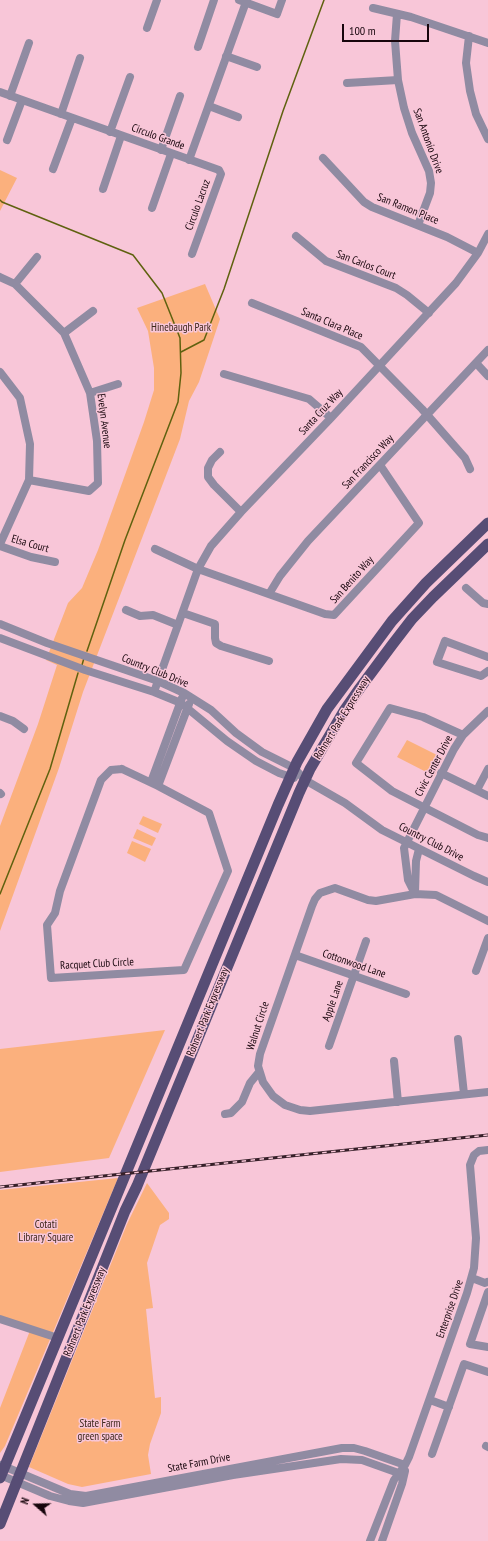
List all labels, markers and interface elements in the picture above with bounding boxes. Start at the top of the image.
scale bar [344,16,431,42]
text: 100 m [349,23,376,38]
street label: San Antonio Drive [410,107,446,175]
street label: Circulo Grande [130,121,186,153]
street label: Circulo Lacruz [183,178,213,232]
street label: San Ramon Place [375,191,441,227]
street label: San Carlos Court [334,248,398,282]
street label: Santa Clara Place [299,305,365,343]
park label: Hinebaugh Park [151,321,211,335]
street label: Santa Cruz Way [296,386,346,438]
street label: Evelyn Avenue [94,393,114,449]
street label: San Francisco Way [339,432,397,492]
street label: Elsa Court [10,532,50,556]
street label: San Benito Way [327,554,377,606]
street label: Country Club Drive [120,652,190,690]
street label: Rohnert Park Expressway [311,674,373,762]
street label: Civic Center Drive [412,733,456,799]
street label: Country Club Drive [396,820,466,864]
street label: Cottonwood Lane [321,947,387,981]
street label: Racquet Club Circle [60,955,134,973]
street label: Rohnert Park Expressway [184,965,232,1059]
street label: Apple Lane [320,979,346,1023]
street label: Walnut Circle [244,1000,272,1052]
park label: Cotati Library Square [19,1218,73,1244]
street label: Rohnert Park Expressway [61,1265,109,1359]
street label: Enterprise Drive [434,1278,466,1340]
park label: State Farm green space [77,1417,123,1443]
street label: State Farm Drive [167,1450,231,1476]
north arrow [16,1485,56,1525]
text: N [17,1496,32,1506]

